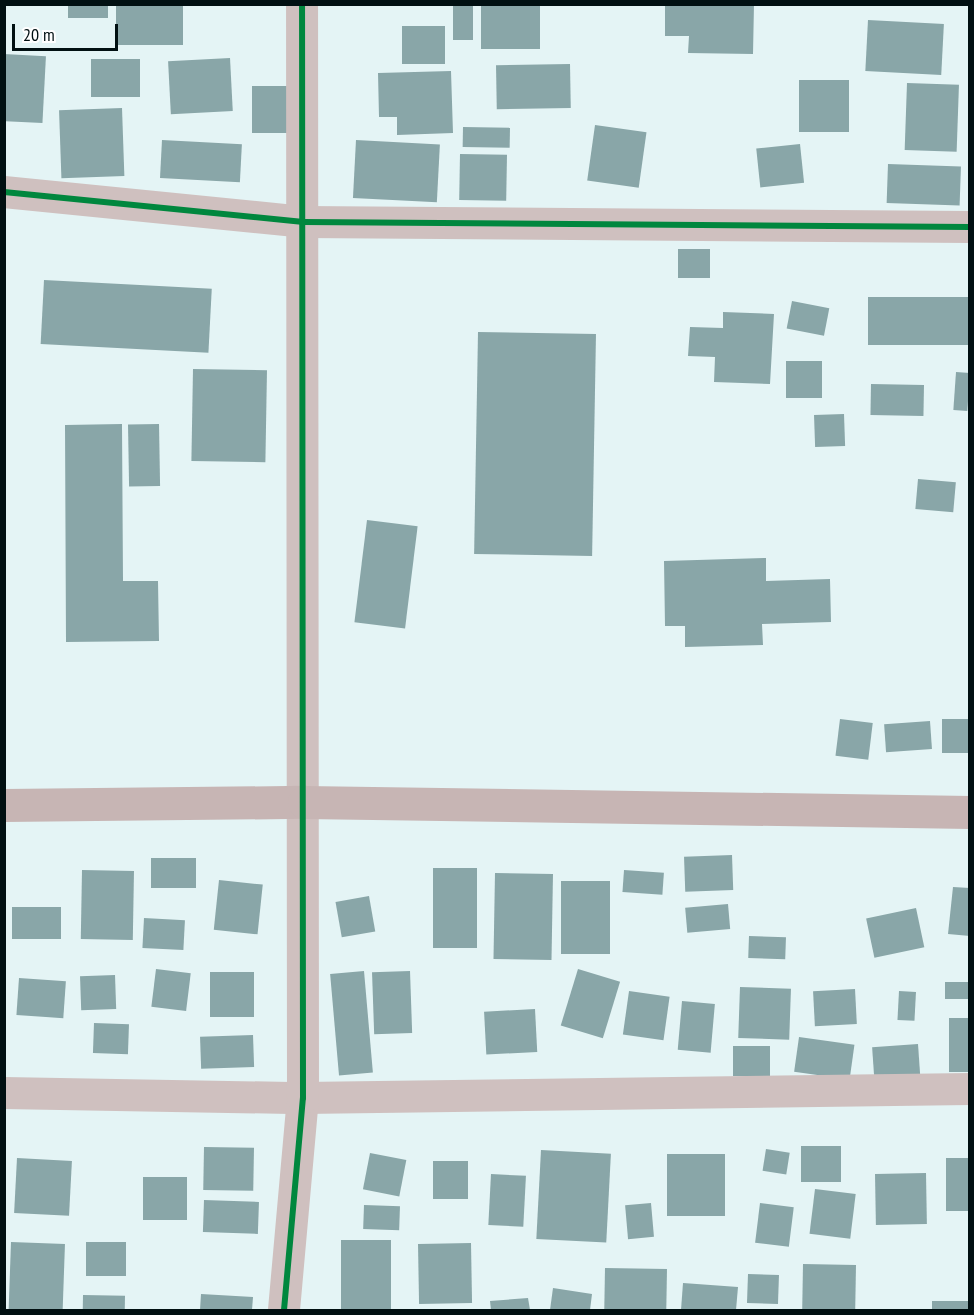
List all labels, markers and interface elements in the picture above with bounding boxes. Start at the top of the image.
scale bar [15,12,122,50]
text: 20 m [23,23,55,46]

